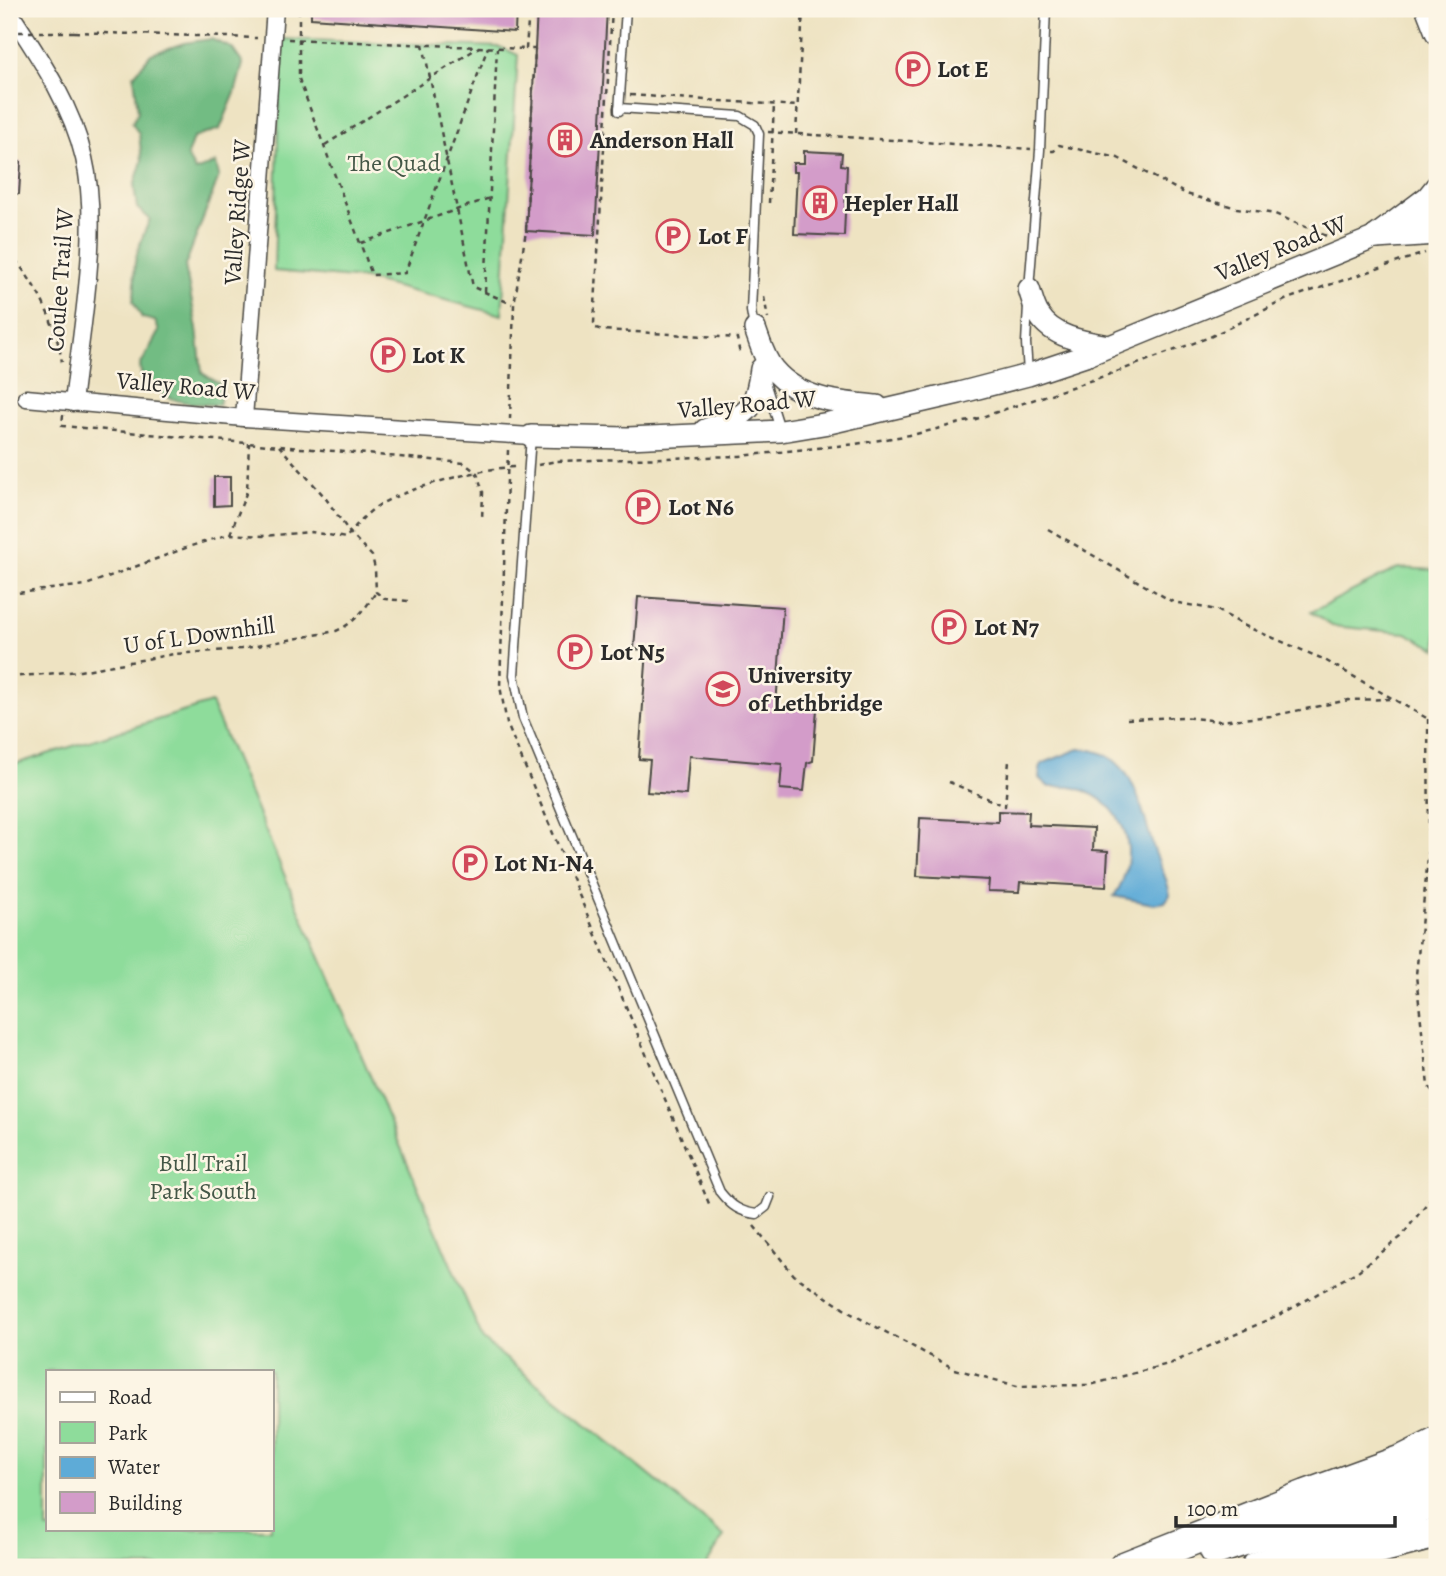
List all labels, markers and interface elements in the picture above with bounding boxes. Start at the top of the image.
parking icon: Lot E [894,50,932,88]
place label: Lot E [937,53,989,85]
building icon: Anderson Hall [546,121,584,159]
place label: Anderson Hall [589,124,734,156]
street label: Valley Ridge W [216,138,258,287]
park label: The Quad [347,147,441,179]
building icon: Hepler Hall [801,184,839,222]
place label: Hepler Hall [844,187,959,219]
street label: Coulee Trail W [39,207,81,353]
street label: Valley Road W [1210,207,1352,289]
parking icon: Lot F [654,217,692,255]
place label: Lot F [698,220,748,252]
parking icon: Lot K [369,336,407,374]
place label: Lot K [412,339,465,371]
street label: Valley Road W [114,364,257,408]
street label: Valley Road W [675,382,818,426]
parking icon: Lot N6 [624,488,662,526]
place label: Lot N6 [668,491,734,523]
parking icon: Lot N7 [930,608,968,646]
street label: U of L Downhill [121,609,277,661]
place label: Lot N7 [974,611,1040,643]
parking icon: Lot N5 [556,633,594,671]
place label: Lot N5 [600,636,665,668]
place label: University of Lethbridge [748,659,883,719]
school or university icon: University of Lethbridge [704,670,742,708]
parking icon: Lot N1-N4 [451,844,489,882]
place label: Lot N1-N4 [494,847,594,879]
park label: Bull Trail Park South [149,1147,257,1207]
legend [46,1370,273,1530]
text: Road [108,1383,152,1411]
text: Park [108,1419,148,1447]
text: Water [107,1453,160,1481]
scale bar [1176,1485,1395,1529]
text: Building [108,1489,183,1517]
text: 100 m [1187,1495,1238,1523]

